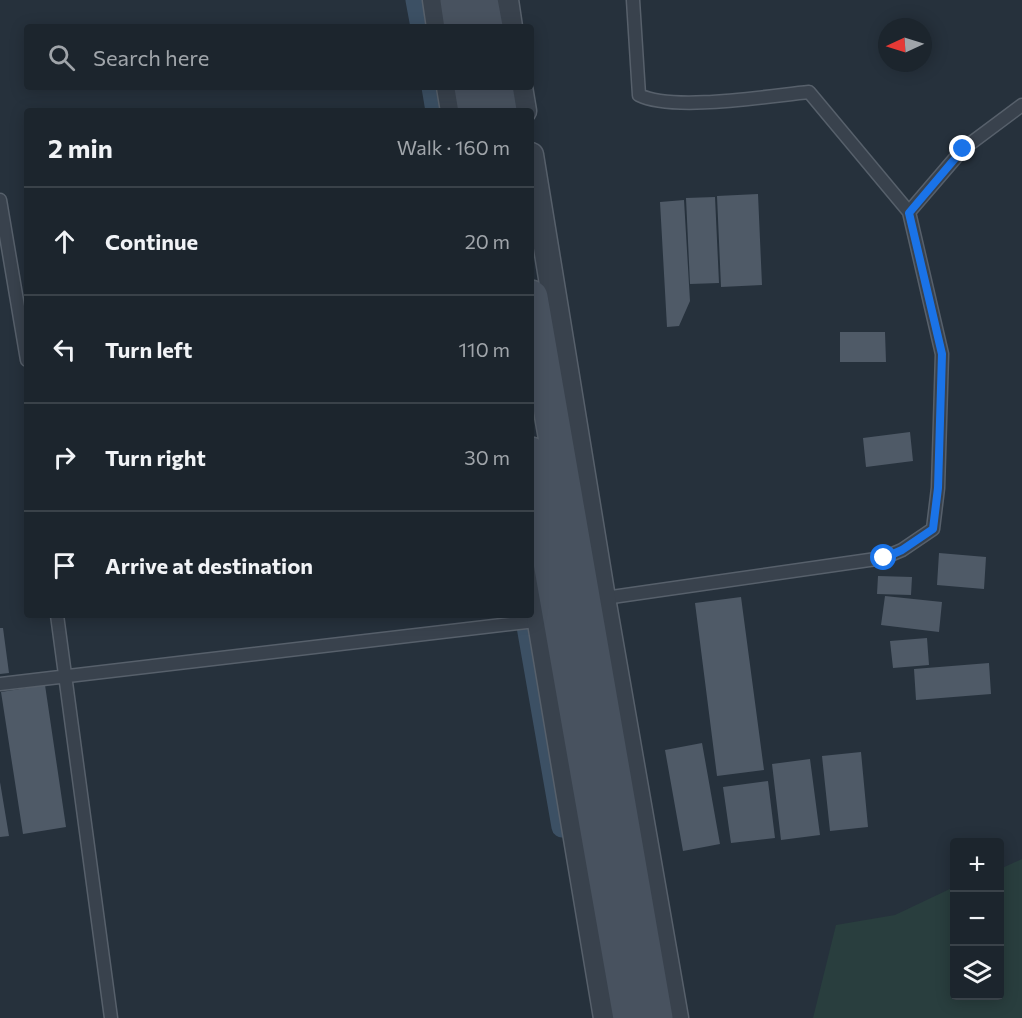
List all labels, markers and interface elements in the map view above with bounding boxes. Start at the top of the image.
north arrow [878,18,932,72]
search box [24,24,534,90]
icon: search [45,41,78,74]
text: Search here [93,44,209,71]
text: 2 min [48,132,113,163]
text: Walk · 160 m [397,135,510,159]
route end [949,135,975,161]
icon: ahead [48,225,81,258]
text: Continue [105,228,198,255]
text: 20 m [465,229,510,253]
icon: left [48,333,81,366]
text: Turn left [105,336,192,363]
text: 110 m [459,337,510,361]
icon: right [48,441,81,474]
text: Turn right [105,444,206,471]
text: 30 m [464,445,510,469]
route start [870,544,896,570]
icon: arrive [48,549,81,582]
text: Arrive at destination [105,552,313,579]
map controls [950,838,1004,1000]
button: + [950,838,1004,892]
button: − [950,892,1004,946]
button: layers [950,946,1004,1000]

